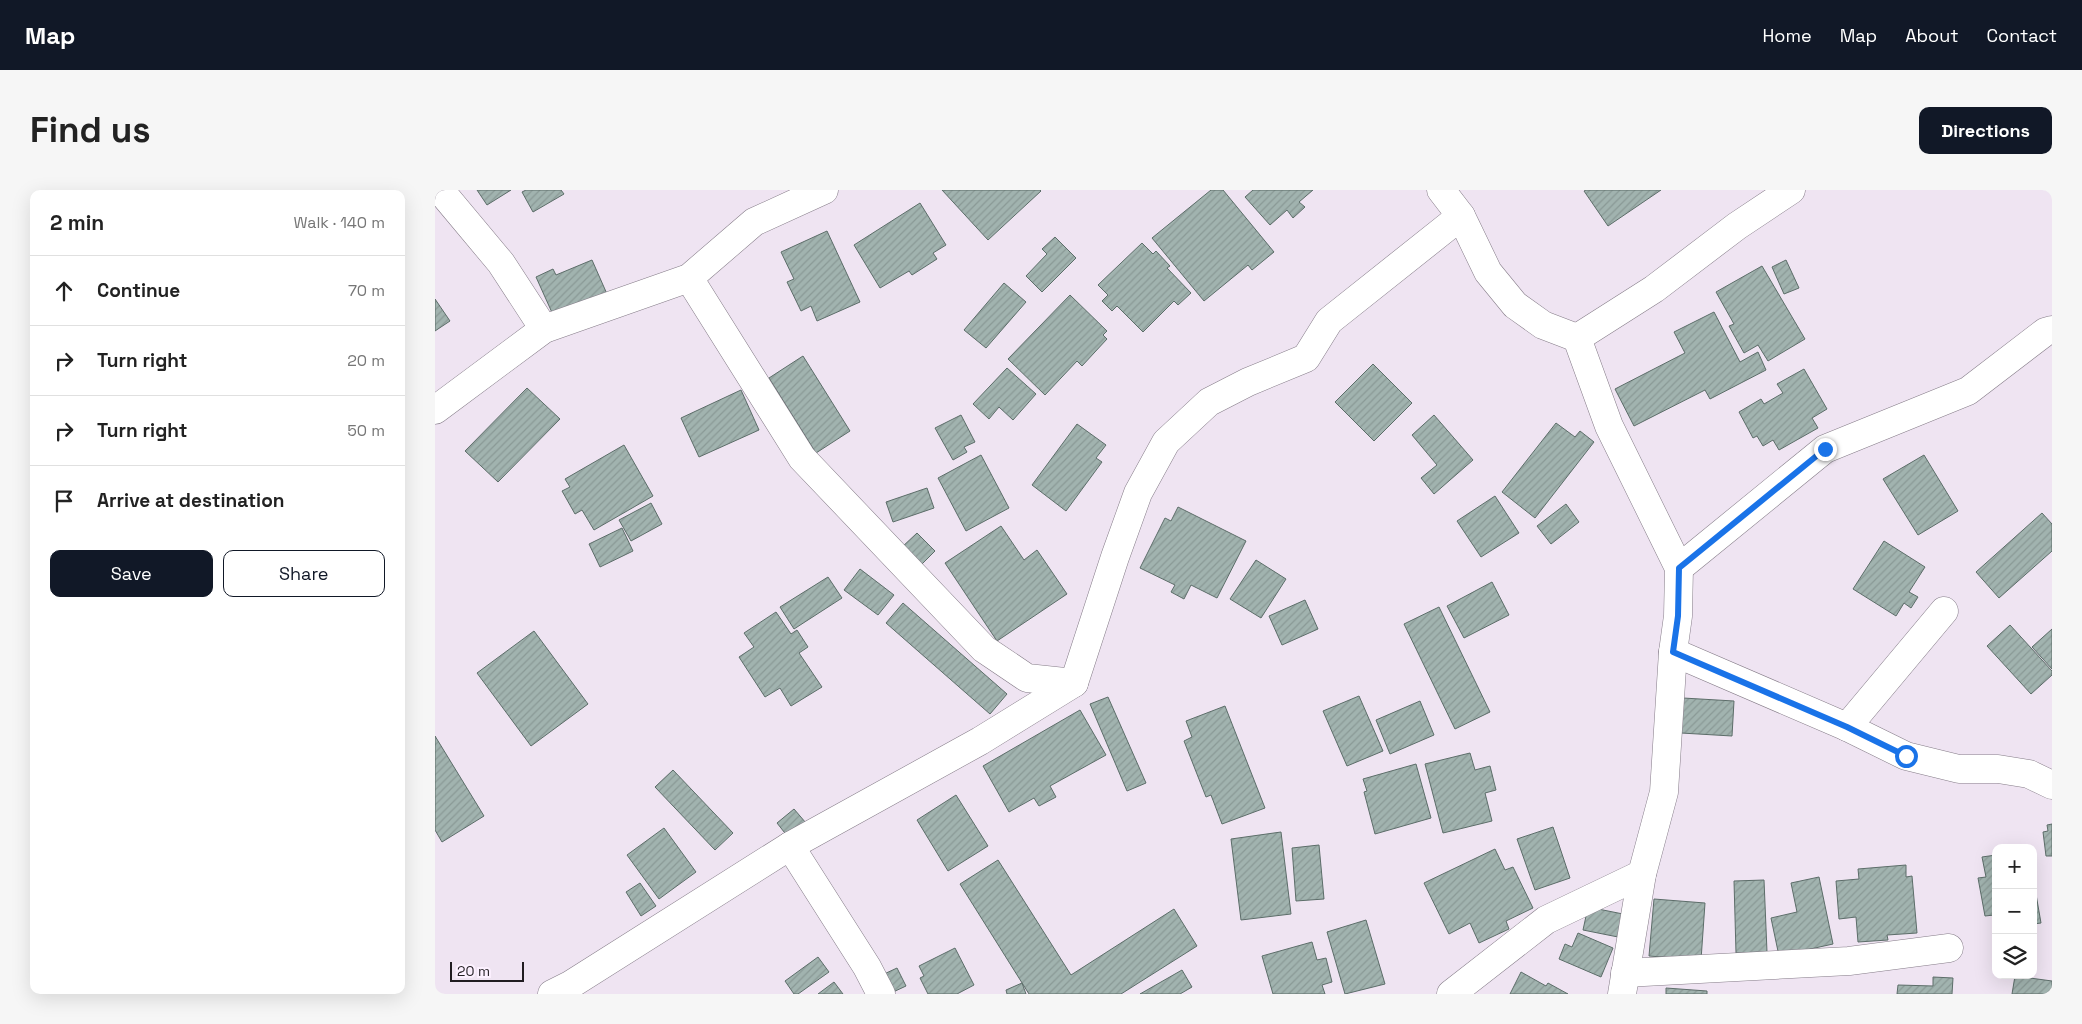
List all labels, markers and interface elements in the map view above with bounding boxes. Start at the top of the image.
text: Map [25,20,75,51]
text: Home [1763,24,1812,47]
text: Map [1840,24,1877,47]
text: About [1905,24,1959,47]
text: Contact [1987,24,2057,47]
button: Directions [1919,107,2052,154]
text: Find us [30,108,151,152]
text: 2 min [50,209,104,236]
text: Walk · 140 m [293,212,385,233]
icon: ahead [50,277,78,305]
text: Continue [97,278,180,303]
text: 70 m [348,280,385,301]
icon: right [50,347,78,375]
text: Turn right [97,348,187,373]
text: 20 m [347,350,385,371]
icon: right [50,417,78,445]
text: Turn right [97,418,187,443]
text: 50 m [347,420,385,441]
route end [1814,438,1837,461]
icon: arrive [50,487,78,515]
text: Arrive at destination [97,488,285,513]
button: Save [50,550,213,597]
button: Share [223,550,385,597]
route start [1895,745,1918,768]
map controls [1992,844,2037,979]
button: + [1992,844,2037,889]
button: − [1992,889,2037,934]
button: layers [1992,934,2037,979]
scale bar [450,959,524,982]
text: 20 m [457,962,490,980]

